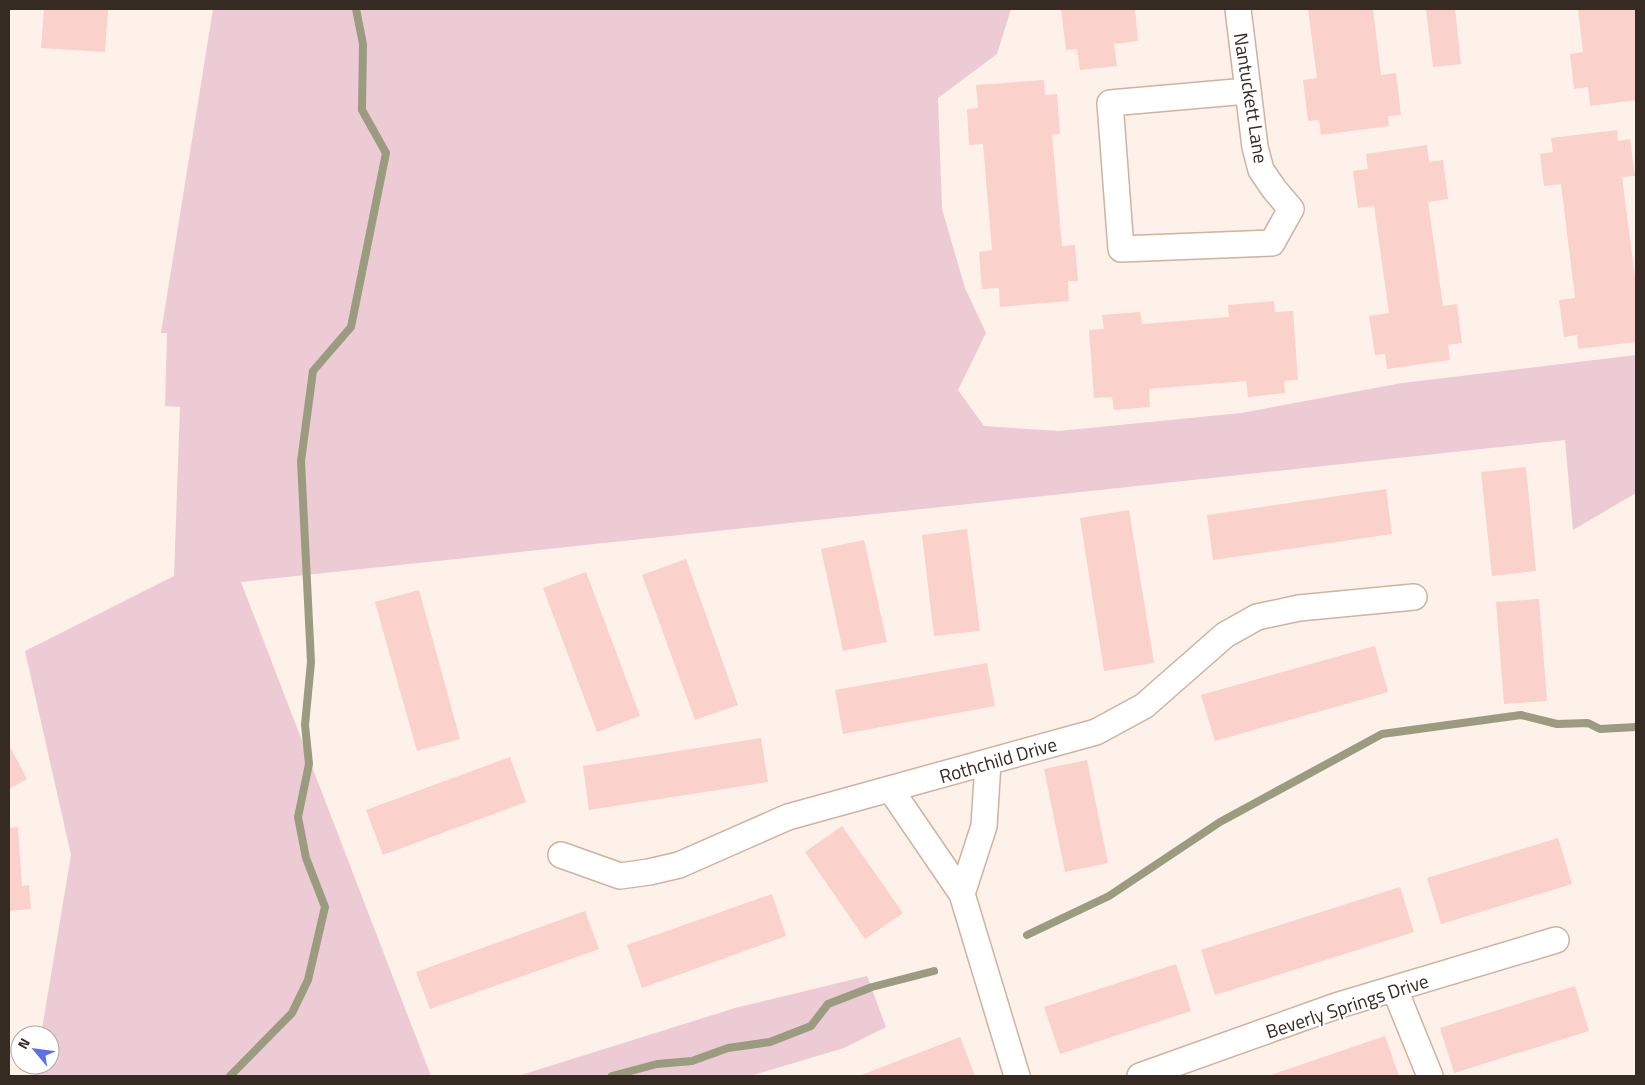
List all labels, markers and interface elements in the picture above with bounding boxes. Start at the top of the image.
street label: Nantuckett Lane [1227,31,1276,165]
street label: Rothchild Drive [936,729,1060,790]
street label: Beverly Springs Drive [1262,966,1432,1046]
north arrow [10,1025,60,1075]
text: N [12,1034,35,1053]

